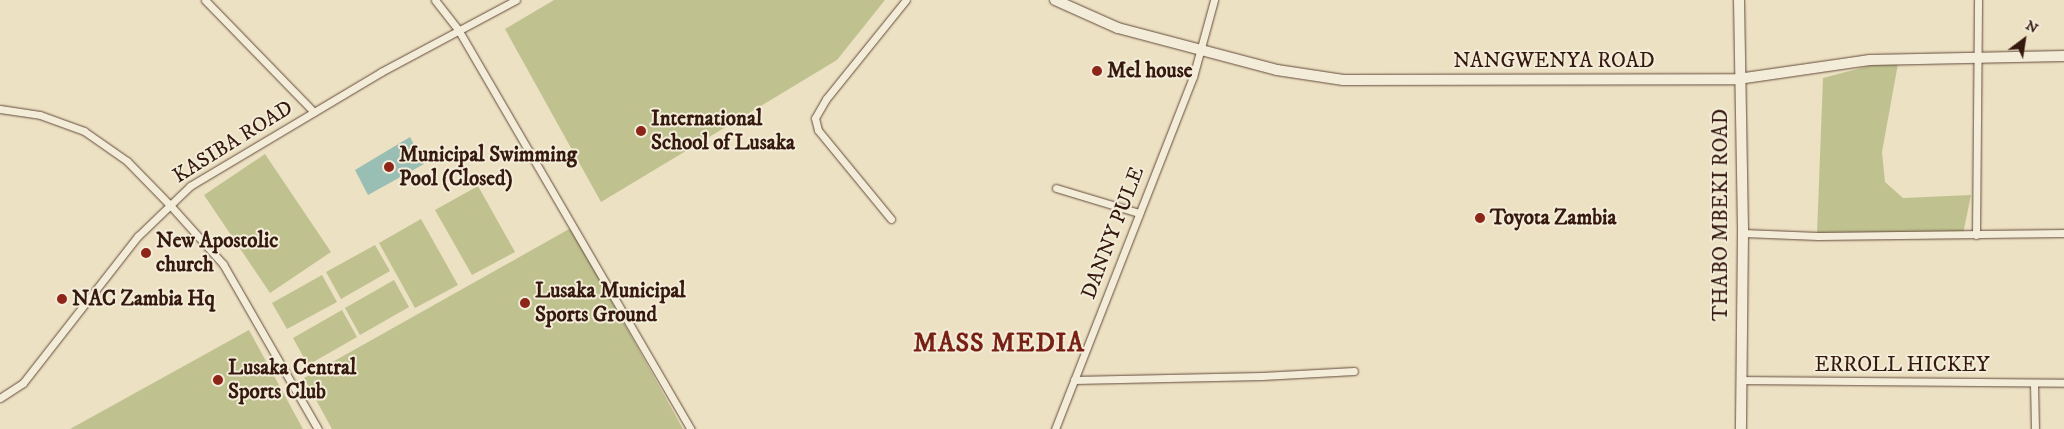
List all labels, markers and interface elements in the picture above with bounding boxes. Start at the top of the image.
north arrow [1999,15,2049,65]
text: N [2022,16,2041,38]
street label: NANGWENYA ROAD [1453,48,1655,74]
place label: Mel house [1107,58,1192,84]
marker: Mel house [1091,65,1103,77]
street label: KASIBA ROAD [168,95,298,189]
place label: International School of Lusaka [651,106,795,156]
street label: THABO MBEKI ROAD [1708,109,1734,321]
marker: International School of Lusaka [635,125,647,137]
place label: Municipal Swimming Pool (Closed) [399,142,577,192]
marker: Municipal Swimming Pool (Closed) [383,161,395,173]
street label: DANNY PULE [1076,163,1150,303]
place label: Toyota Zambia [1490,205,1616,231]
marker: Toyota Zambia [1474,212,1486,224]
place label: New Apostolic church [156,228,278,278]
marker: New Apostolic church [140,247,152,259]
place label: Lusaka Municipal Sports Ground [535,278,686,328]
place label: NAC Zambia Hq [72,286,215,312]
marker: NAC Zambia Hq [56,293,68,305]
marker: Lusaka Municipal Sports Ground [519,297,531,309]
district label: MASS MEDIA [912,328,1086,360]
street label: ERROLL HICKEY [1815,352,1989,378]
place label: Lusaka Central Sports Club [228,355,356,405]
marker: Lusaka Central Sports Club [212,374,224,386]

